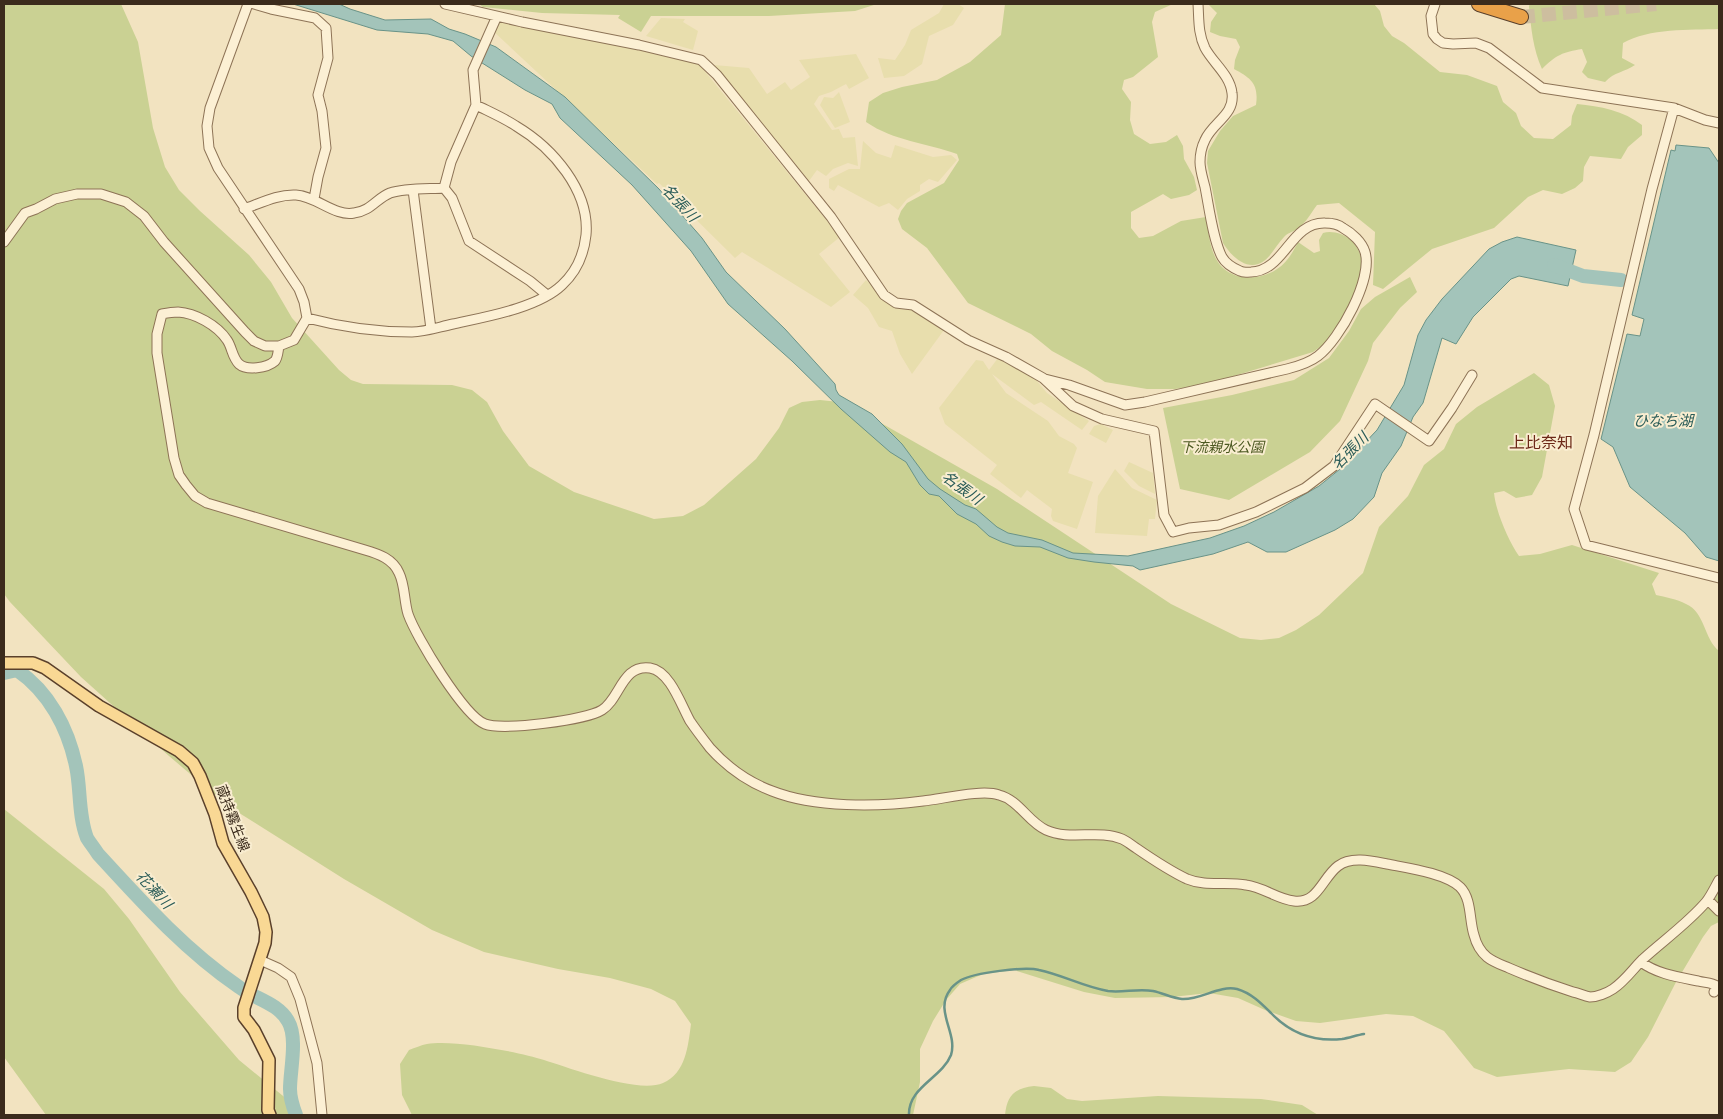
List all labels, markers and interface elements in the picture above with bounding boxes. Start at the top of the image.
water label: 名張川 [658,180,704,227]
water label: ひなち湖 [1633,411,1695,430]
water label: 名張川 [1327,427,1374,473]
district label: 上比奈知 [1509,432,1573,452]
park label: 下流親水公園 [1180,438,1266,456]
water label: 名張川 [939,467,988,510]
street label: 蔵持霧生線 [212,782,254,854]
water label: 花瀬川 [132,867,178,914]

